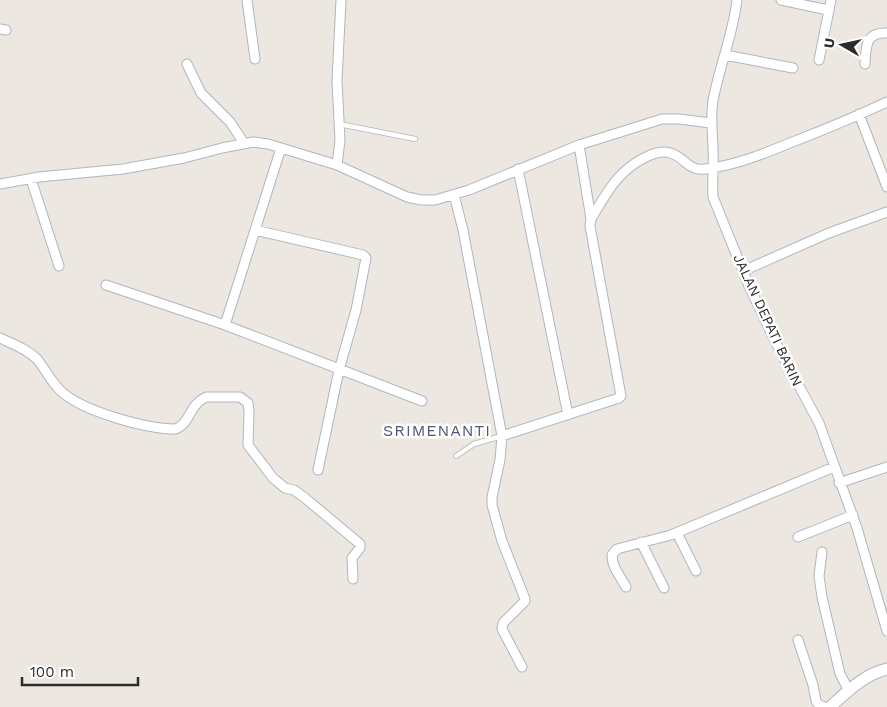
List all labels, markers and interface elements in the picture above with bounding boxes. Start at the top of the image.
north arrow [817,20,867,70]
text: U [820,37,838,49]
street label: JALAN DEPATI BARIN [730,251,806,389]
district label: SRIMENANTI [383,421,491,440]
scale bar [22,654,139,686]
text: 100 m [30,663,74,681]

